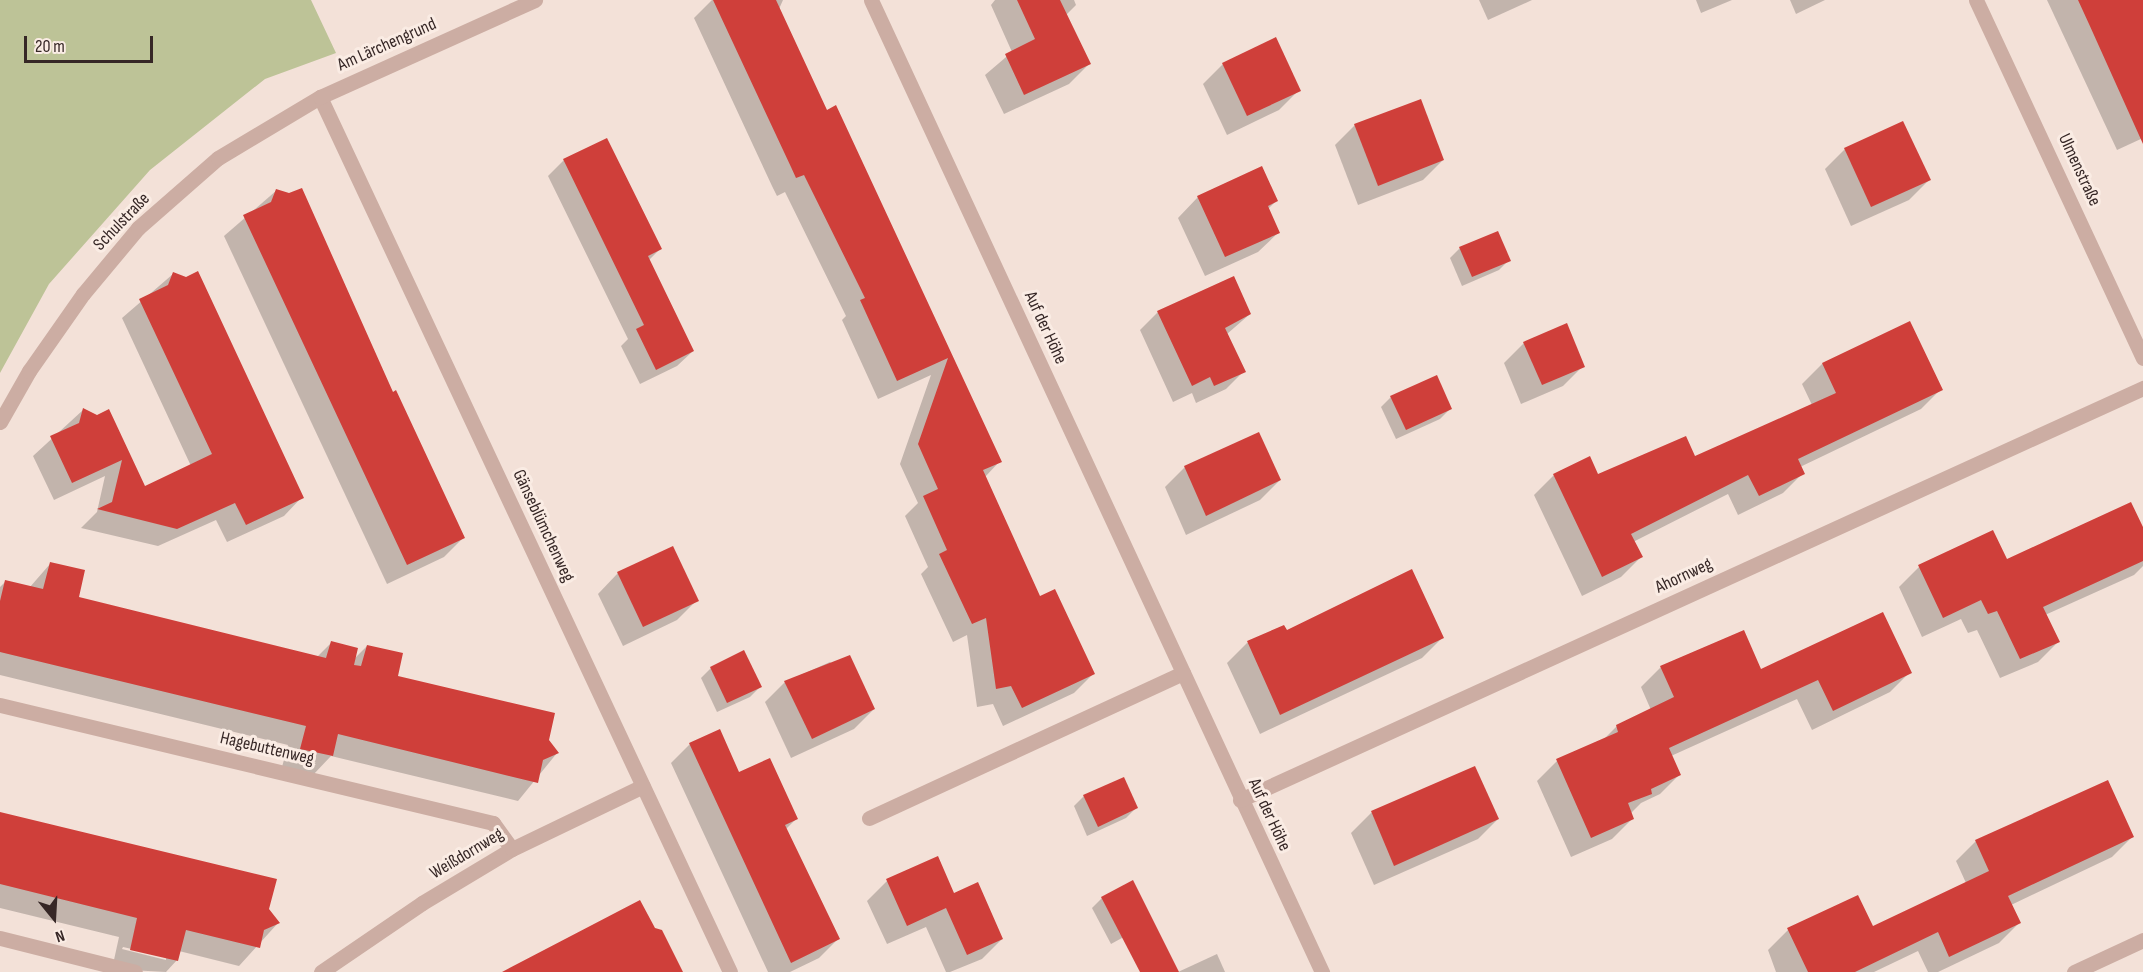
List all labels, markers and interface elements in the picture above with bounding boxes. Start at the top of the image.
street label: Am Lärchengrund [334,14,440,76]
scale bar [27,24,156,62]
text: 20 m [35,36,65,57]
street label: Ulmenstraße [2053,130,2105,210]
street label: Schulstraße [89,189,155,255]
street label: Auf der Höhe [1019,288,1071,368]
street label: Gänseblümchenweg [508,466,578,586]
street label: Ahornweg [1652,553,1716,599]
street label: Hagebuttenweg [218,728,316,770]
street label: Auf der Höhe [1243,775,1295,855]
street label: Weißdornweg [426,824,508,884]
north arrow [24,888,84,948]
text: N [53,925,67,946]

